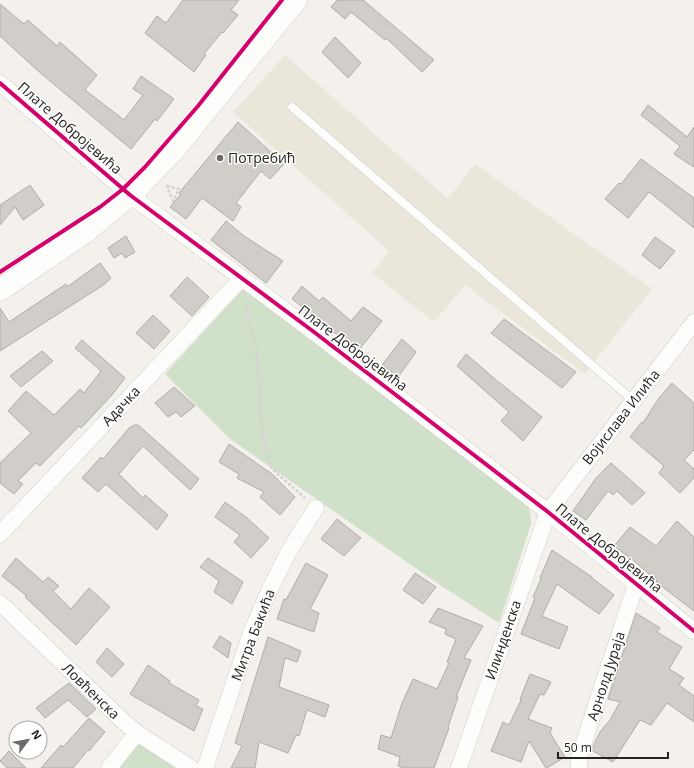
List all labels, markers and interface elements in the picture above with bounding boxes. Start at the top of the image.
street label: Плате Добројевића [14,77,126,178]
place label: Потребић [228,148,295,167]
marker: Потребић [215,153,225,163]
street label: Плате Добројевића [295,300,412,395]
street label: Војислава Илића [577,365,664,468]
street label: Адачка [97,382,144,430]
street label: Плате Добројевића [552,499,667,597]
street label: Митра Бакића [226,586,279,683]
street label: Илинденска [480,598,525,682]
street label: Арнолд Јураја [582,629,629,723]
street label: Ловћенска [58,658,124,723]
north arrow [8,720,48,760]
text: N [28,727,46,742]
scale bar [558,734,668,760]
text: 50 m [564,739,592,756]

